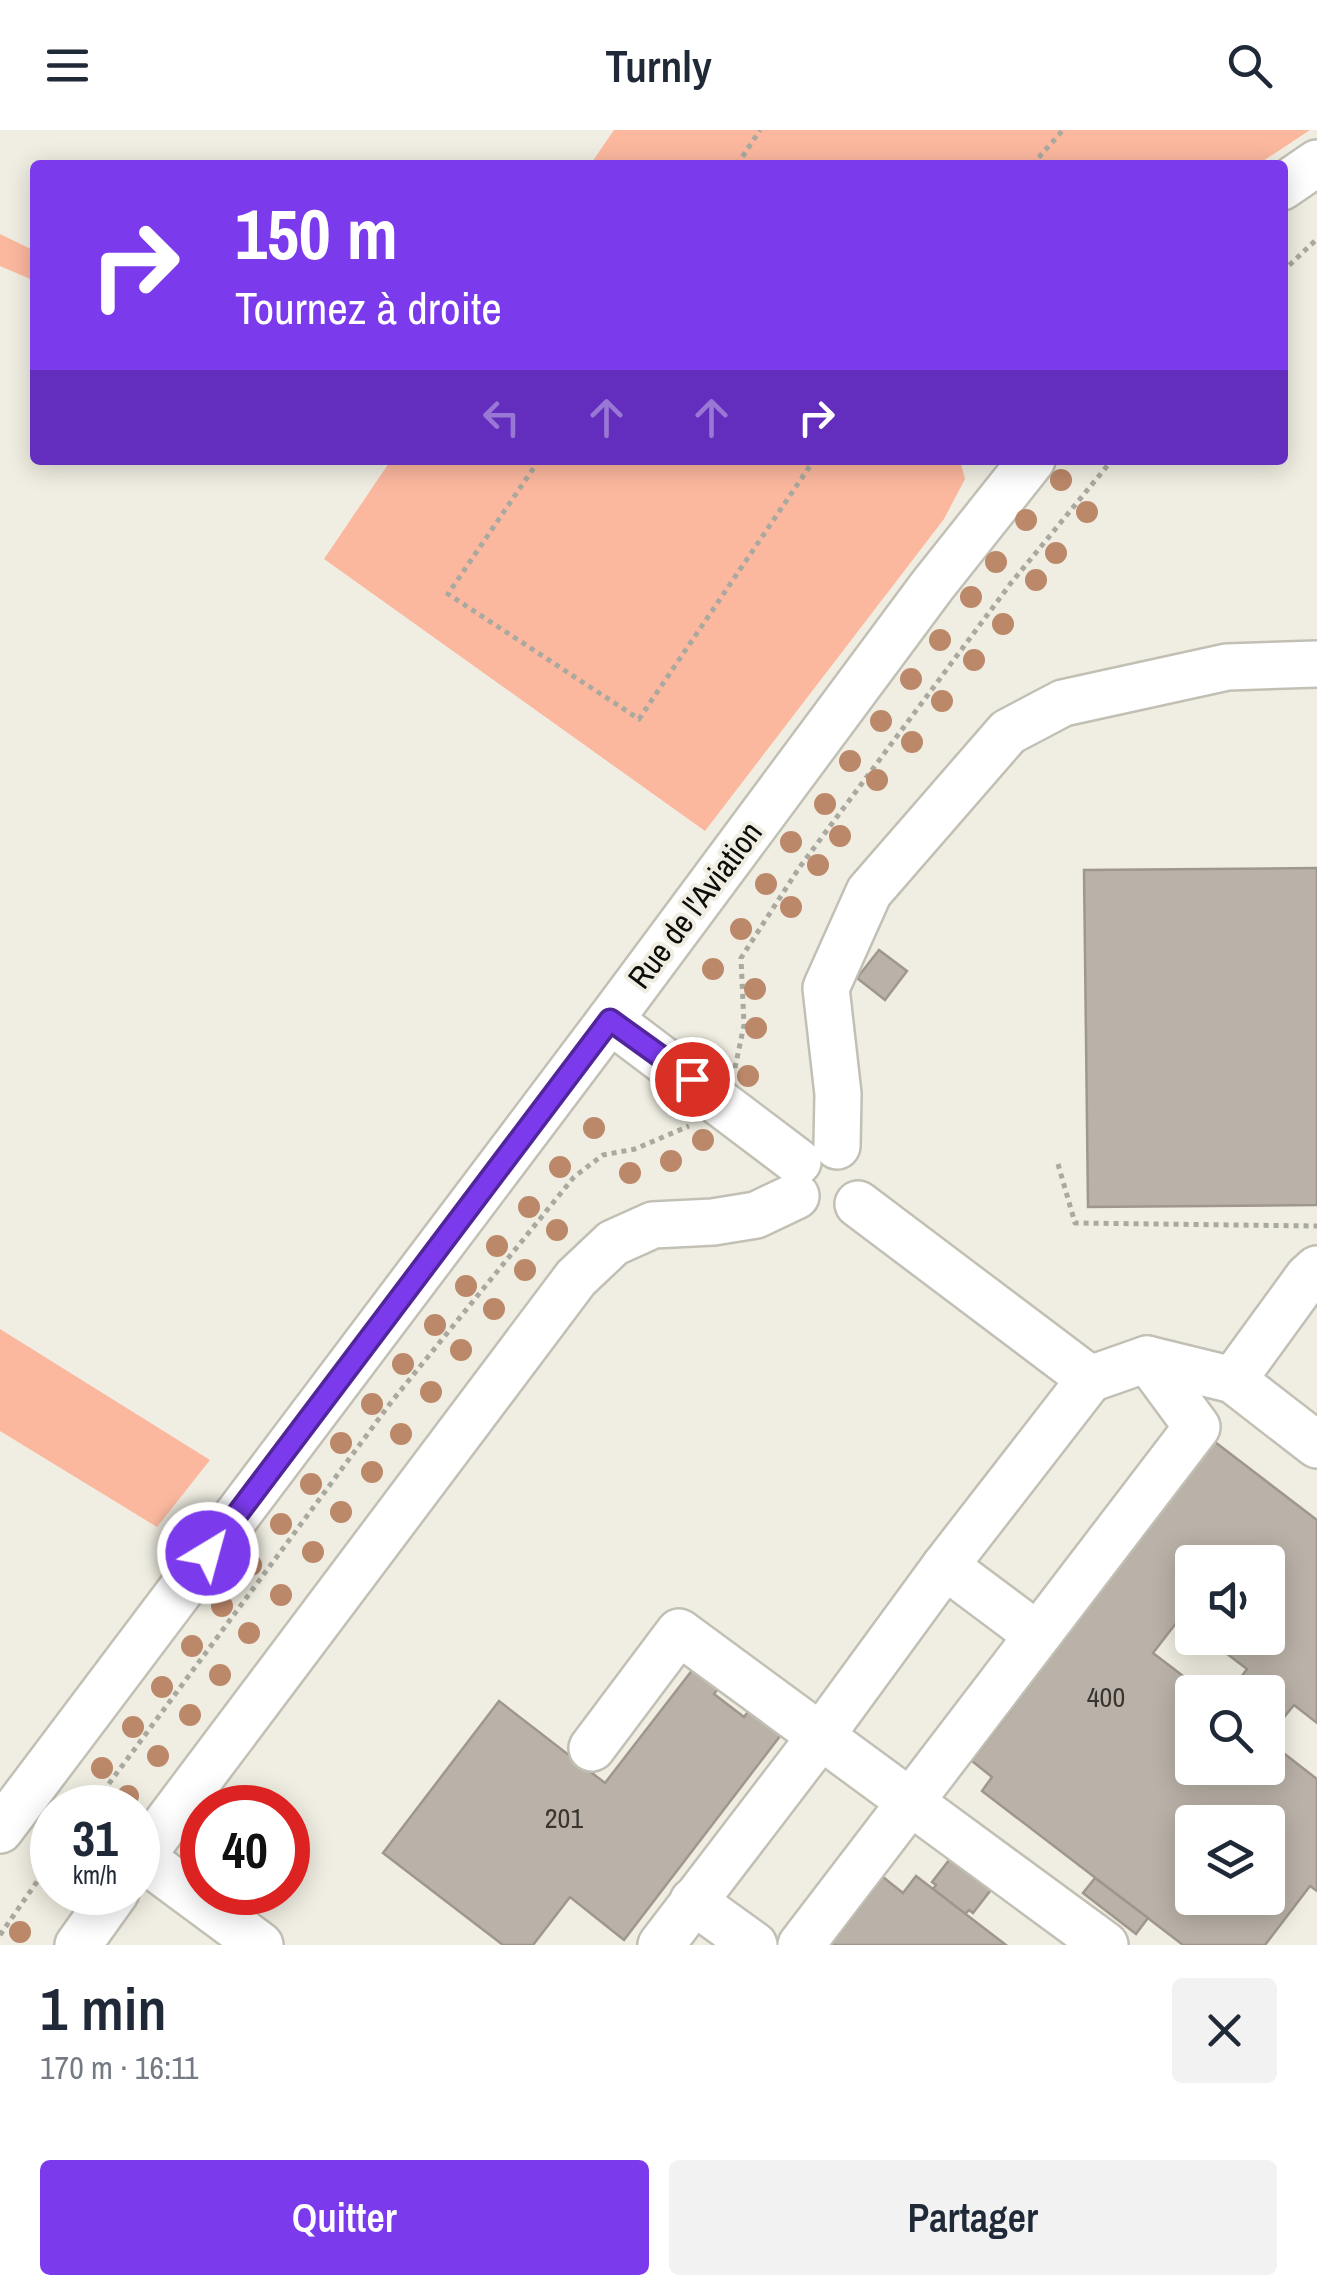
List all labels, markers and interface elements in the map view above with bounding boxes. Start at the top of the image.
text: Turnly [605,35,712,96]
icon: menu [40,38,95,93]
icon: search [1222,38,1277,93]
text: 150 m [235,187,398,281]
icon: right [70,200,200,330]
text: Tournez à droite [235,277,502,338]
icon: left [474,390,529,445]
icon: ahead [579,390,634,445]
icon: ahead [684,390,739,445]
icon: right [789,390,844,445]
street label: Rue de l'Aviation [618,812,772,997]
pin [650,1037,735,1122]
icon: arrive [665,1052,720,1107]
position arrow [156,1501,260,1605]
map controls [1175,1545,1285,1915]
button: sound [1175,1545,1285,1655]
button: search [1175,1675,1285,1785]
house number: 400 [1087,1678,1125,1716]
speed limit sign: 40 [180,1785,310,1915]
house number: 201 [545,1799,583,1837]
text: 31 [72,1804,118,1872]
button: layers [1175,1805,1285,1915]
text: km/h [73,1858,117,1892]
text: 1 min [40,1968,167,2049]
button: close [1172,1978,1277,2083]
text: 170 m · 16:11 [40,2046,199,2089]
button: Quitter [40,2160,649,2275]
button: Partager [669,2160,1277,2275]

